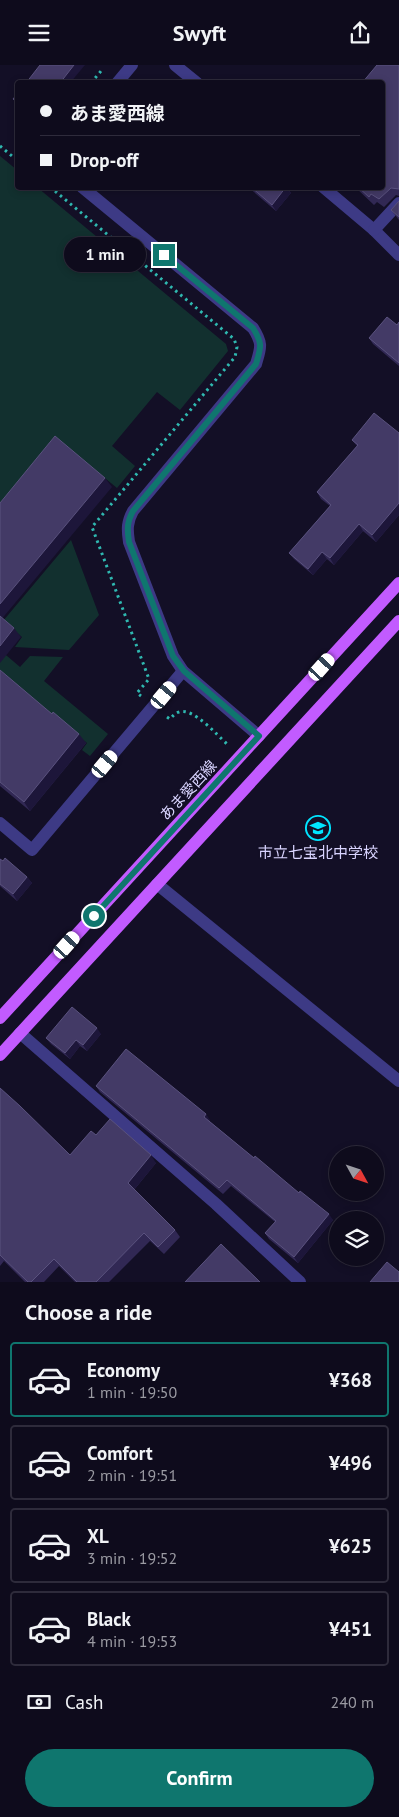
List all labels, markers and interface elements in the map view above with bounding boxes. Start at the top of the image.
icon: menu [25,19,53,47]
text: Swyft [173,19,226,47]
icon: share [346,19,374,47]
text: あま愛西線 [70,101,165,125]
text: Drop-off [70,148,138,172]
callout: 1 min [64,237,146,273]
text: 1 min [85,244,125,264]
route end [153,244,175,266]
car [306,651,337,683]
car [148,679,179,711]
car [89,748,120,780]
street label: あま愛西線 [155,756,221,824]
school or university icon: 市立七宝北中学校 [305,815,331,841]
place label: 市立七宝北中学校 [258,843,378,862]
route start [83,905,105,927]
car [51,929,82,961]
north arrow [329,1146,384,1201]
map controls [329,1146,384,1266]
button: layers [329,1211,384,1266]
text: Choose a ride [25,1298,152,1326]
icon: car [27,1357,72,1402]
text: Economy [87,1358,160,1382]
text: ¥368 [329,1368,372,1392]
text: 1 min · 19:50 [87,1382,177,1402]
icon: car [27,1440,72,1485]
text: Comfort [87,1441,153,1465]
text: ¥496 [329,1451,372,1475]
text: 2 min · 19:51 [87,1465,177,1485]
icon: car [27,1523,72,1568]
text: XL [87,1524,109,1548]
text: ¥625 [329,1534,372,1558]
text: 3 min · 19:52 [87,1548,177,1568]
icon: car [27,1606,72,1651]
text: Black [87,1607,131,1631]
text: ¥451 [329,1617,372,1641]
text: 4 min · 19:53 [87,1631,177,1651]
icon: cash [25,1688,53,1716]
text: Cash [65,1690,103,1714]
text: 240 m [331,1692,374,1712]
button: Confirm [25,1749,374,1807]

